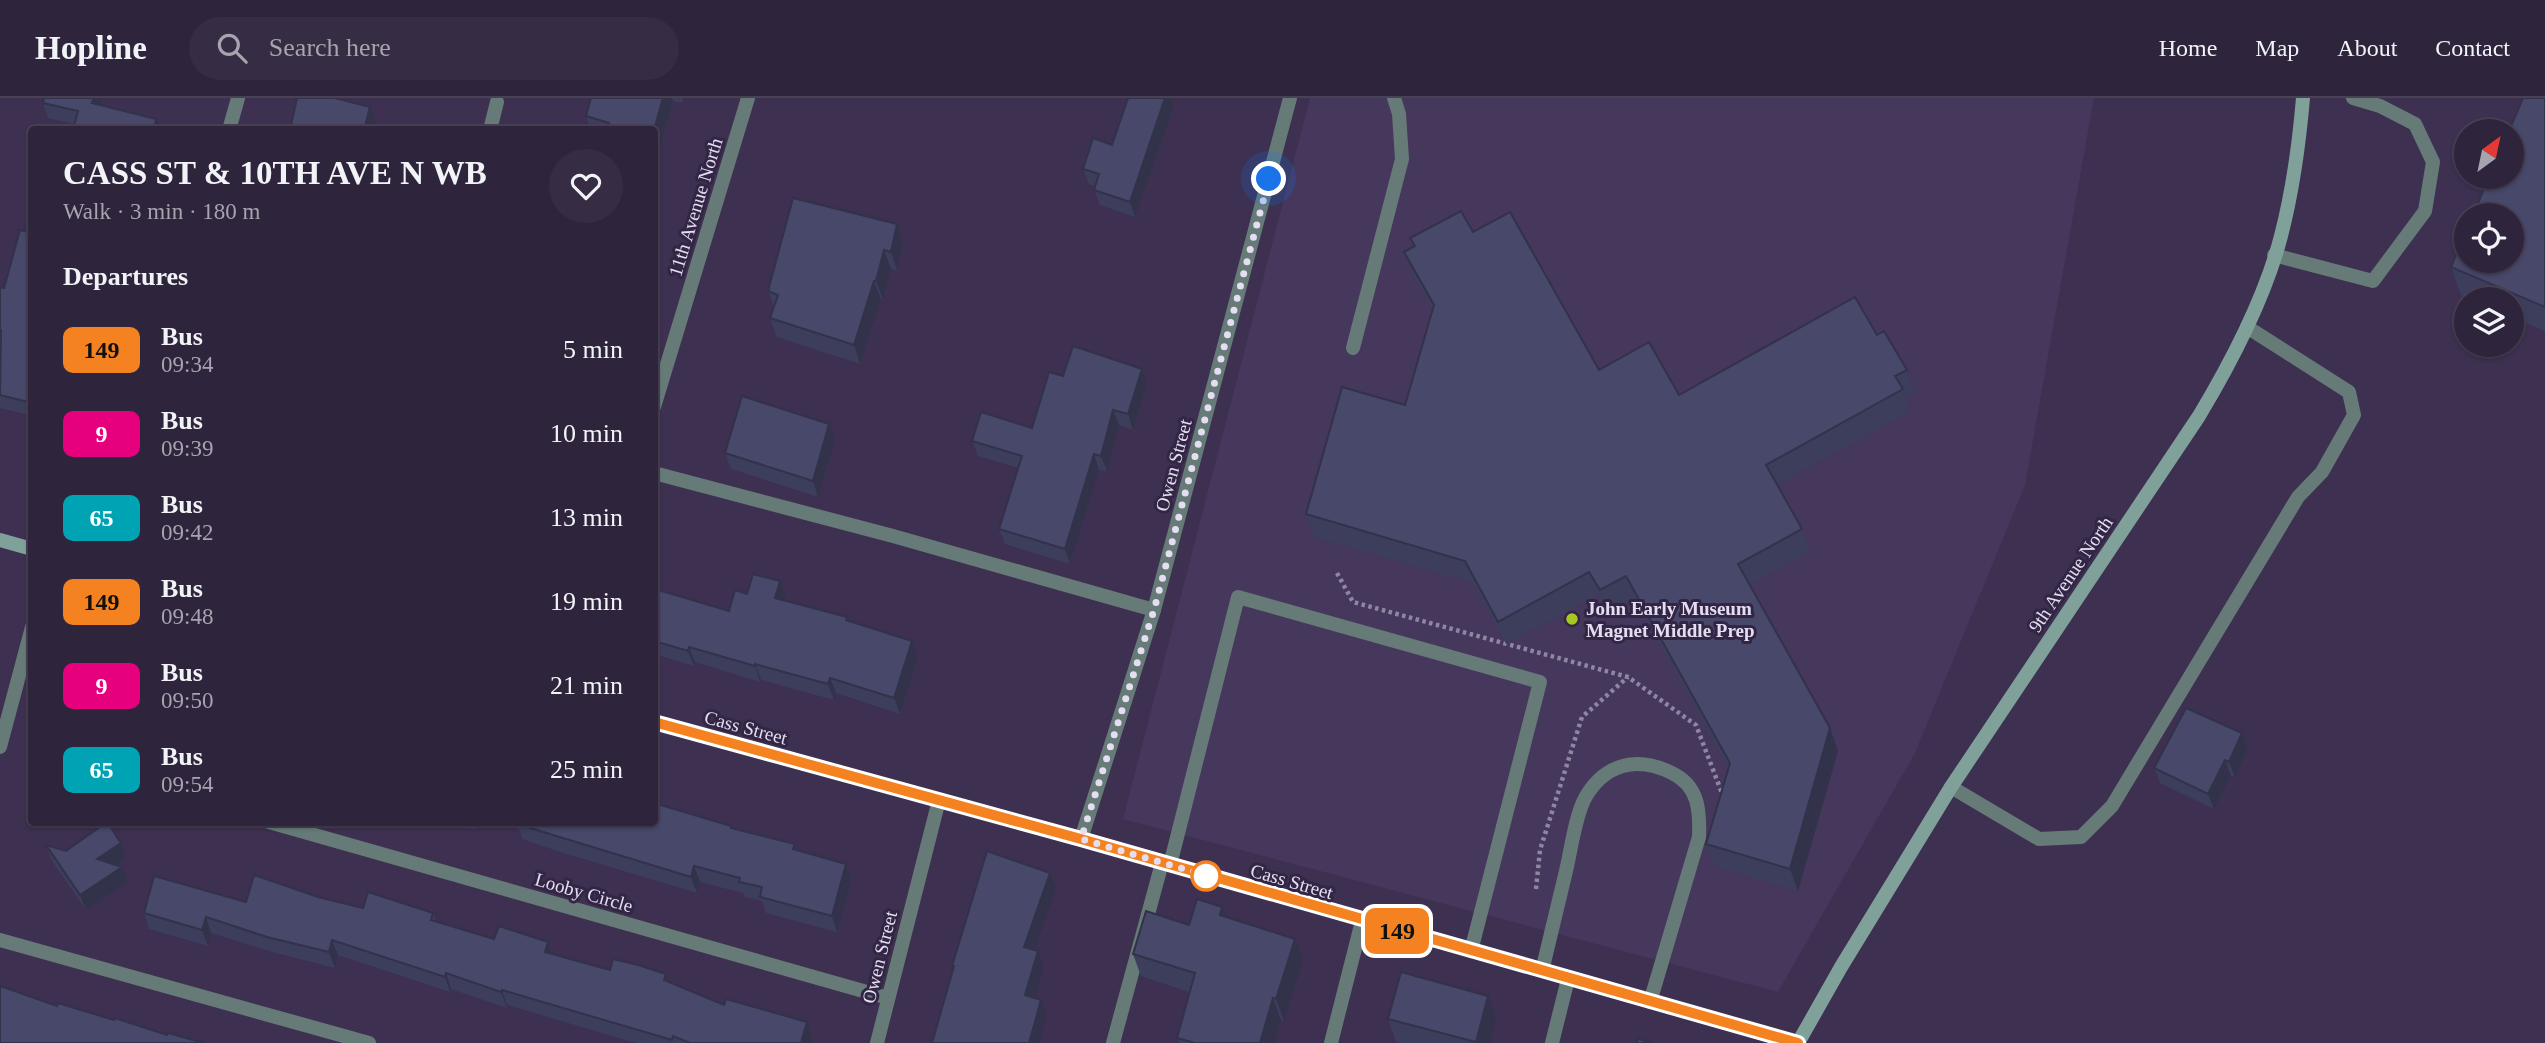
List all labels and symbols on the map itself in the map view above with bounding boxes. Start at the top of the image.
north arrow [2454,119,2524,189]
street label: 11th Avenue North [664,135,727,279]
your location [1251,161,1286,196]
street label: Owen Street [1151,416,1196,513]
street label: 9th Avenue North [2024,512,2117,636]
place label: John Early Museum Magnet Middle Prep [1586,598,1755,641]
marker: John Early Museum Magnet Middle Prep [1564,611,1580,627]
street label: Cass Street [702,706,790,749]
street label: Cass Street [1248,860,1336,903]
unlabelled marker [1191,861,1221,891]
street label: Looby Circle [533,868,635,916]
street label: Owen Street [858,908,901,1005]
line badge: 149 [1357,908,1437,954]

